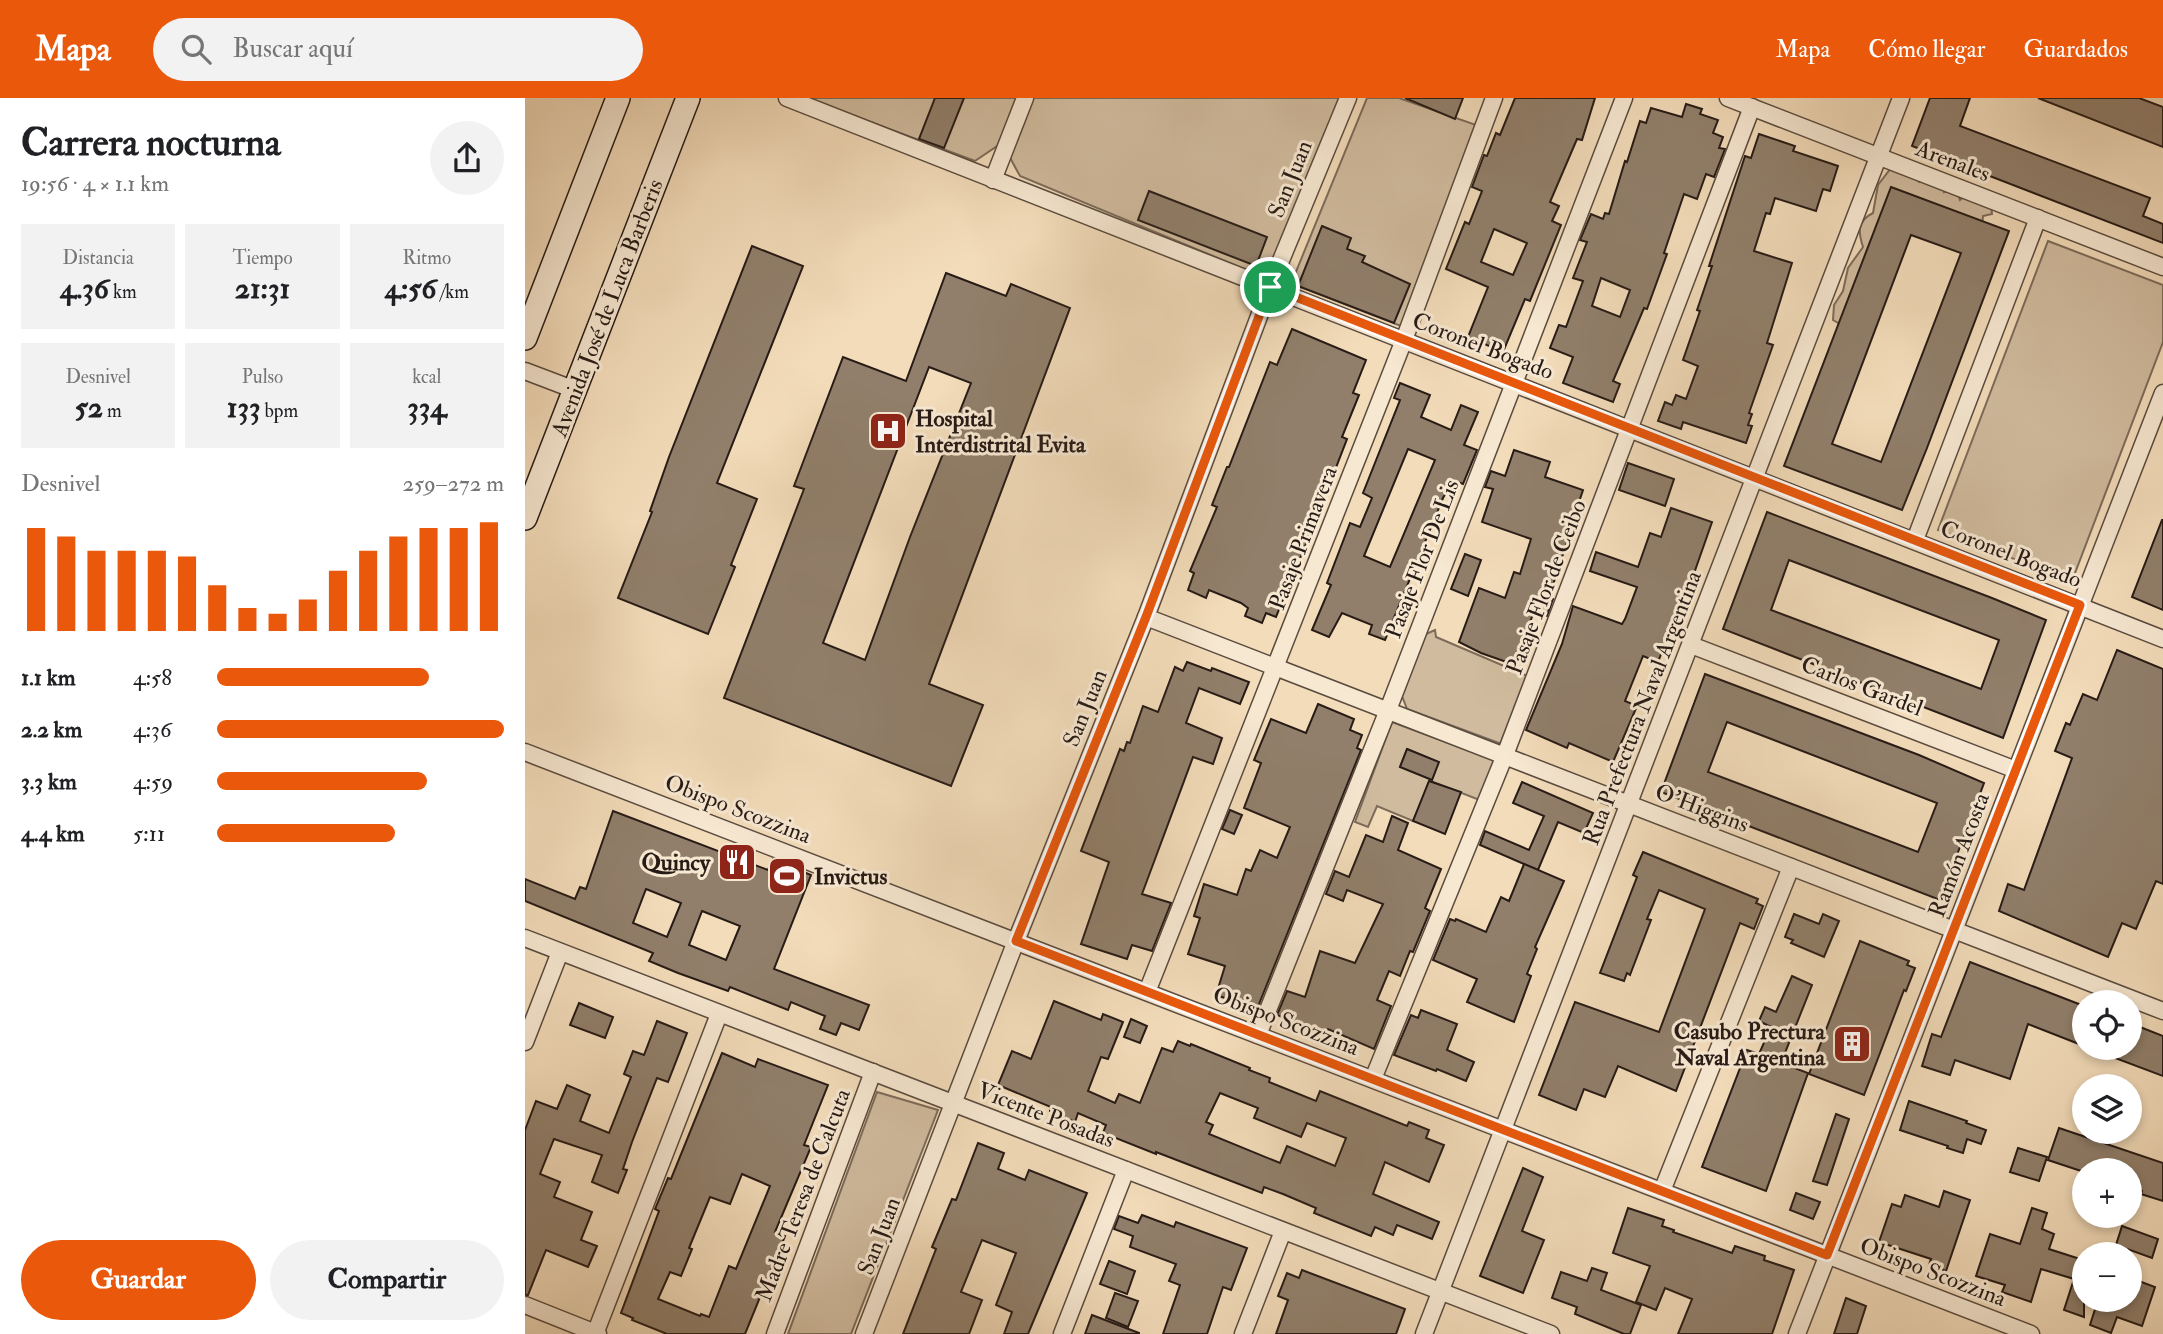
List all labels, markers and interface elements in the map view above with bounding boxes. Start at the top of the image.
search box [153,18,643,81]
text: Mapa [35,29,111,70]
icon: search [177,30,215,68]
text: Buscar aquí [233,33,353,65]
text: Mapa [1775,34,1830,65]
text: Cómo llegar [1868,34,1985,65]
text: Guardados [2023,34,2128,65]
text: Carrera nocturna [21,119,281,167]
button: share [430,121,504,195]
street label: Arenales [1911,133,1994,188]
street label: San Juan [1261,136,1319,222]
text: 19:56 · 4 × 1.1 km [21,169,169,198]
street label: Avenida José de Luca Barberis [544,175,670,442]
text: Distancia [63,246,134,270]
text: Tiempo [232,246,293,270]
text: Ritmo [403,246,451,270]
pin [1240,257,1300,317]
icon: arrive [1251,268,1289,306]
text: 4.36 [60,270,109,307]
text: 21:31 [235,270,290,307]
text: 4:56 [385,270,436,307]
text: km [109,280,137,304]
text: /km [436,280,469,304]
street label: Coronel Bogado [1408,306,1558,386]
text: Desnivel [65,365,131,389]
text: Pulso [242,365,283,389]
text: kcal [412,365,441,389]
text: 52 [75,389,103,426]
text: 133 [227,389,261,426]
text: 334 [407,389,446,426]
text: m [103,399,122,423]
text: bpm [261,399,298,423]
place label: Hospital Interdistrital Evita [915,404,1087,459]
hospital icon: Hospital Interdistrital Evita [867,410,909,452]
street label: Pasaje Primavera [1262,461,1344,614]
text: Desnivel [21,469,100,498]
text: 259–272 m [402,469,504,498]
street label: Pasaje Flor De Lis [1378,475,1466,643]
street label: Pasaje Flor de Ceibo [1499,496,1593,678]
street label: Coronel Bogado [1936,514,2086,594]
street label: Rua Prefectura Naval Argentina [1576,566,1708,850]
street label: Carlos Gardel [1797,649,1927,723]
text: 1.1 km [21,663,76,692]
text: 4:58 [133,663,172,692]
street label: San Juan [1056,665,1114,751]
text: 2.2 km [21,715,82,744]
text: 4:36 [133,715,172,744]
text: 3.3 km [21,767,77,796]
text: 4:59 [133,767,173,796]
street label: Obispo Scozzina [660,768,816,851]
street label: O'Higgins [1651,777,1753,839]
street label: Ramón Acosta [1922,788,1996,921]
text: 4.4 km [21,819,85,848]
text: 5:11 [133,819,165,848]
restaurant icon: Quincy [716,841,758,883]
place label: Quincy [641,848,711,878]
sports icon: Invictus [766,855,808,897]
place label: Invictus [814,862,887,891]
street label: Obispo Scozzina [1208,980,1364,1063]
map controls [2072,990,2142,1312]
button: locate [2072,990,2142,1060]
place label: Casubo Prectura Naval Argentina [1674,1017,1827,1073]
building icon: Casubo Prectura Naval Argentina [1831,1023,1873,1065]
button: layers [2072,1074,2142,1144]
street label: Vicente Posadas [973,1076,1119,1154]
street label: Madre Teresa de Calcuta [749,1084,857,1306]
button: + [2072,1158,2142,1228]
street label: San Juan [851,1193,907,1279]
street label: Obispo Scozzina [1855,1231,2011,1314]
button: Guardar [21,1240,256,1320]
button: Compartir [270,1240,504,1320]
button: − [2072,1242,2142,1312]

